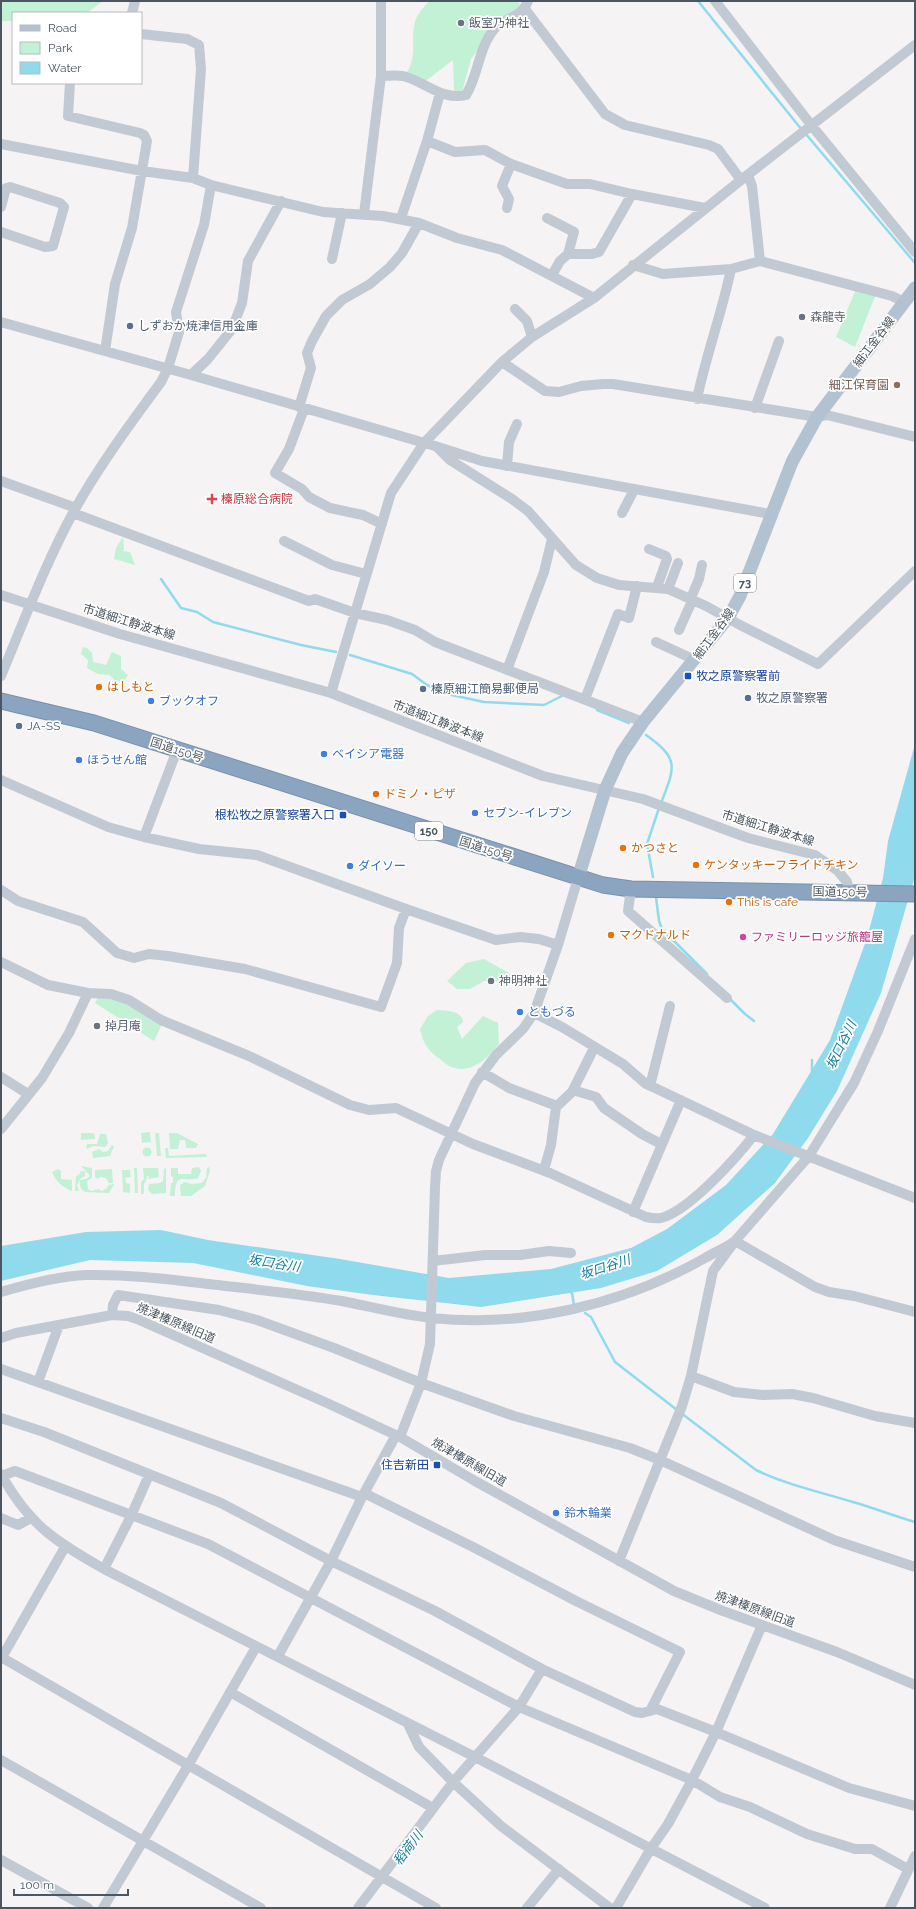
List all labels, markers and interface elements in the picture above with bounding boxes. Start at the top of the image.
legend [12,12,142,84]
place label: 飯室乃神社 [469,16,529,30]
marker: 飯室乃神社 [456,18,466,28]
text: Road [48,21,77,35]
text: Park [48,41,73,55]
text: Water [48,61,82,75]
place label: 森龍寺 [810,310,846,324]
marker: 森龍寺 [797,312,807,322]
street label: 細江金谷線 [850,314,898,370]
place label: しずおか焼津信用金庫 [138,319,258,333]
marker: しずおか焼津信用金庫 [125,321,135,331]
place label: 細江保育園 [829,378,889,392]
marker: 細江保育園 [892,380,902,390]
place label: 榛原総合病院 [221,492,293,506]
marker: 榛原総合病院 [206,493,218,505]
road number: 73 [734,574,756,592]
street label: 市道細江静波本線 [81,601,177,643]
street label: 細江金谷線 [691,606,737,662]
place label: 牧之原警察署前 [696,669,780,683]
marker: 牧之原警察署前 [683,671,693,681]
place label: はしもと [107,680,155,694]
marker: はしもと [94,682,104,692]
place label: 榛原細江簡易郵便局 [431,682,539,696]
marker: 榛原細江簡易郵便局 [418,684,428,694]
place label: 牧之原警察署 [756,691,828,705]
marker: 牧之原警察署 [743,693,753,703]
place label: ブックオフ [159,694,219,708]
marker: ブックオフ [146,696,156,706]
street label: 市道細江静波本線 [391,697,485,745]
place label: JA-SS [27,719,60,733]
marker: JA-SS [14,721,24,731]
street label: 国道150号 [149,735,205,765]
place label: ベイシア電器 [332,747,404,761]
marker: ベイシア電器 [319,749,329,759]
place label: ほうせん館 [87,753,147,767]
marker: ほうせん館 [74,755,84,765]
place label: ドミノ・ピザ [384,787,456,801]
marker: ドミノ・ピザ [371,789,381,799]
place label: セブン-イレブン [483,806,572,820]
street label: 市道細江静波本線 [720,807,816,849]
place label: 根松牧之原警察署入口 [215,808,335,822]
marker: セブン-イレブン [470,808,480,818]
marker: 根松牧之原警察署入口 [338,810,348,820]
road number: 150 [415,822,443,840]
street label: 国道150号 [458,834,514,864]
place label: かつさと [631,841,679,855]
marker: かつさと [618,843,628,853]
place label: ケンタッキーフライドチキン [704,858,859,872]
place label: ダイソー [358,859,406,873]
marker: ケンタッキーフライドチキン [691,860,701,870]
marker: ダイソー [345,861,355,871]
street label: 国道150号 [812,885,868,899]
place label: This is cafe [737,895,798,909]
marker: This is cafe [724,897,734,907]
place label: マクドナルド [619,928,691,942]
marker: マクドナルド [606,930,616,940]
place label: ファミリーロッジ旅籠屋 [751,930,883,944]
marker: ファミリーロッジ旅籠屋 [738,932,748,942]
place label: 神明神社 [499,974,547,988]
marker: 神明神社 [486,976,496,986]
place label: ともづる [528,1005,576,1019]
marker: ともづる [515,1007,525,1017]
water label: 坂口谷川 [823,1017,860,1072]
place label: 掉月庵 [105,1019,141,1033]
marker: 掉月庵 [92,1021,102,1031]
water label: 坂口谷川 [578,1251,634,1282]
water label: 坂口谷川 [247,1252,303,1275]
street label: 焼津榛原線旧道 [135,1300,217,1346]
street label: 焼津榛原線旧道 [429,1435,509,1489]
place label: 住吉新田 [381,1458,429,1472]
marker: 住吉新田 [432,1460,442,1470]
place label: 鈴木輪業 [564,1506,612,1520]
marker: 鈴木輪業 [551,1508,561,1518]
street label: 焼津榛原線旧道 [713,1588,797,1630]
water label: 稻荷川 [390,1826,427,1868]
scale bar [14,1871,128,1897]
text: 100 m [20,1878,54,1892]

